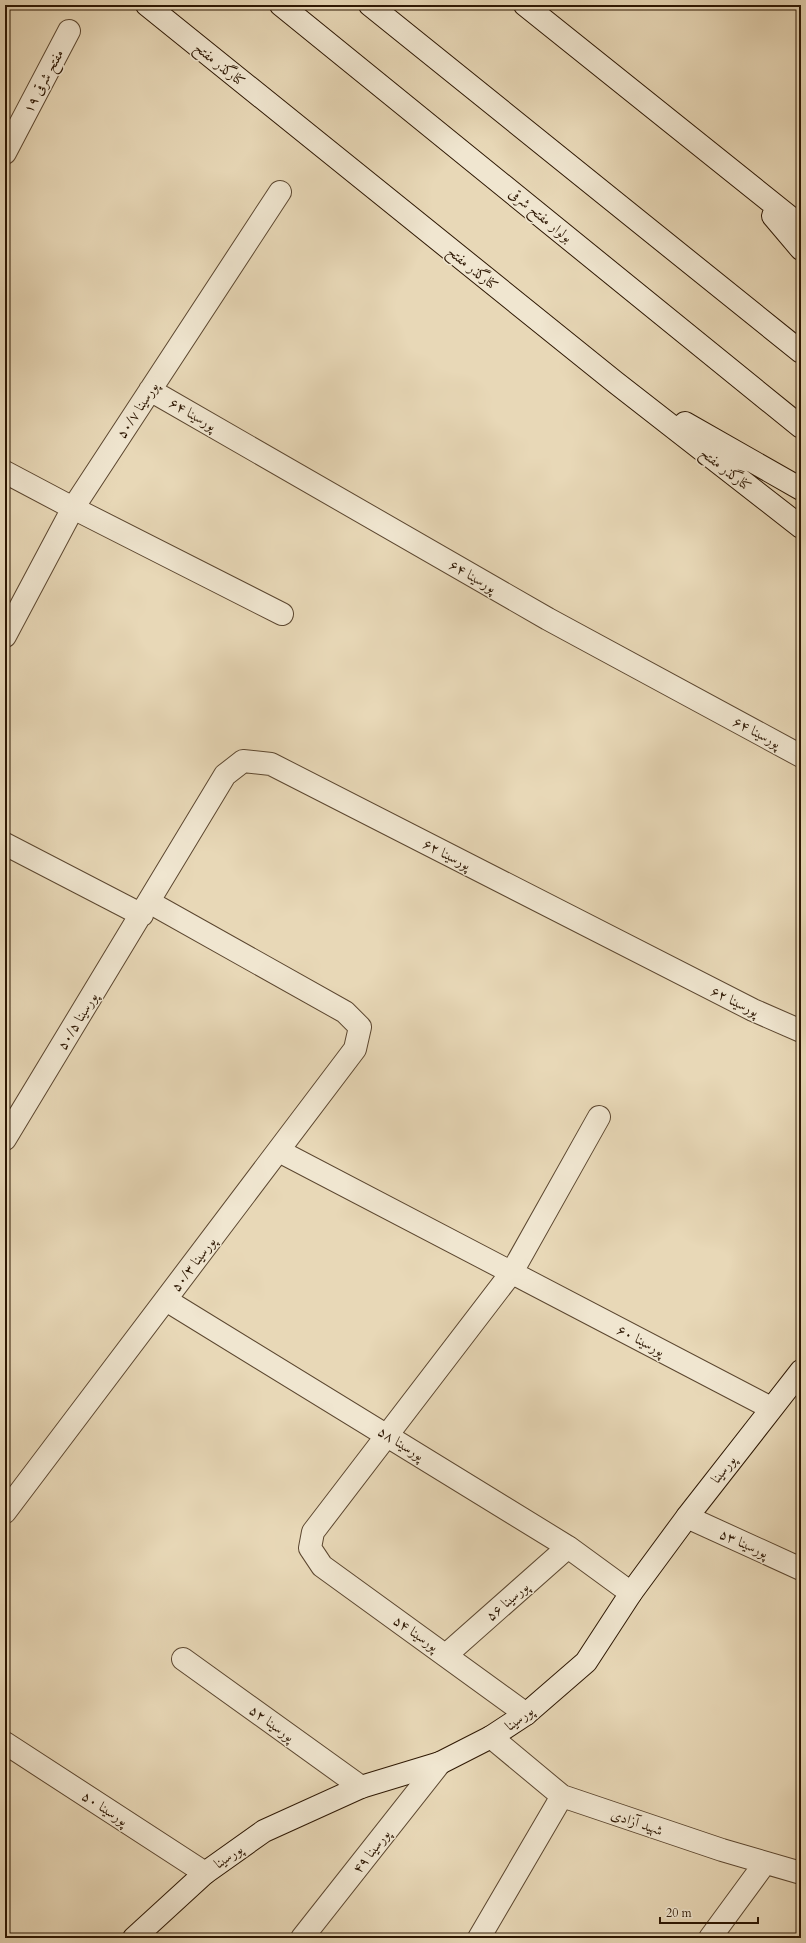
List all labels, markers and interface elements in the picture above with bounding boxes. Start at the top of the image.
street label: کنارگذر مفتح [188,37,250,93]
street label: مفتح شرقی ۱۹ [19,46,71,118]
street label: بولوار مفتح شرقی [503,184,577,249]
street label: کنارگذر مفتح [441,241,503,297]
street label: پورسینا ۵۰/۷ [112,377,164,443]
street label: پورسینا ۶۴ [165,393,221,437]
street label: کنارگذر مفتح [694,443,756,498]
street label: پورسینا ۶۴ [445,555,501,599]
street label: پورسینا ۶۴ [729,712,785,754]
street label: پورسینا ۶۲ [419,834,475,876]
street label: پورسینا ۶۲ [707,982,763,1023]
street label: پورسینا ۵۰/۵ [53,988,104,1054]
street label: پورسینا ۵۰/۳ [167,1232,222,1296]
street label: پورسینا ۶۰ [613,1320,669,1362]
street label: پورسینا ۵۸ [373,1422,429,1467]
street label: پورسینا [706,1450,742,1488]
street label: پورسینا ۵۳ [716,1524,772,1564]
street label: پورسینا ۵۶ [482,1577,535,1626]
street label: پورسینا ۵۴ [389,1611,443,1657]
street label: پورسینا ۵۲ [245,1701,299,1748]
street label: پورسینا [501,1701,539,1736]
street label: پورسینا ۵۰ [78,1787,133,1832]
street label: شهید آزادی [608,1805,665,1840]
street label: پورسینا ۴۹ [348,1824,396,1878]
street label: پورسینا [210,1839,248,1874]
scale bar [660,1899,758,1925]
text: 20 m [666,1905,693,1921]

